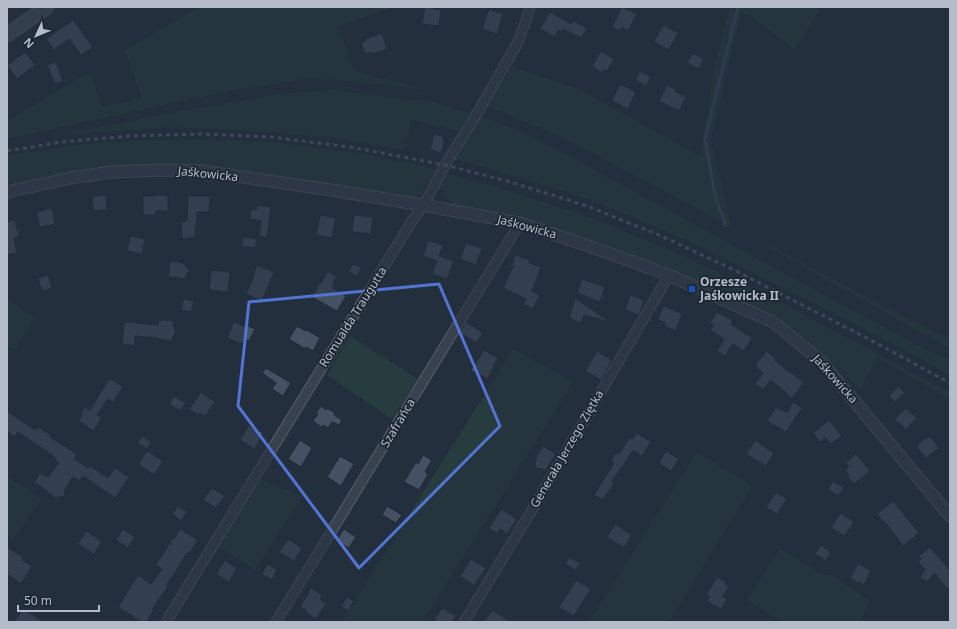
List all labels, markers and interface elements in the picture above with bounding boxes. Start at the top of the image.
north arrow [16,16,56,56]
text: N [20,35,37,52]
street label: Jaśkowicka [176,162,239,185]
street label: Jaśkowicka [495,210,559,243]
street label: Romualda Traugutta [315,263,390,370]
place label: Orzesze Jaśkowicka II [699,273,779,304]
marker: Orzesze Jaśkowicka II [687,284,697,294]
street label: Jaśkowicka [808,350,862,407]
street label: Generała Jerzego Ziętka [526,387,607,511]
street label: Szafrańca [376,395,419,450]
scale bar [18,587,99,613]
text: 50 m [24,592,52,609]

